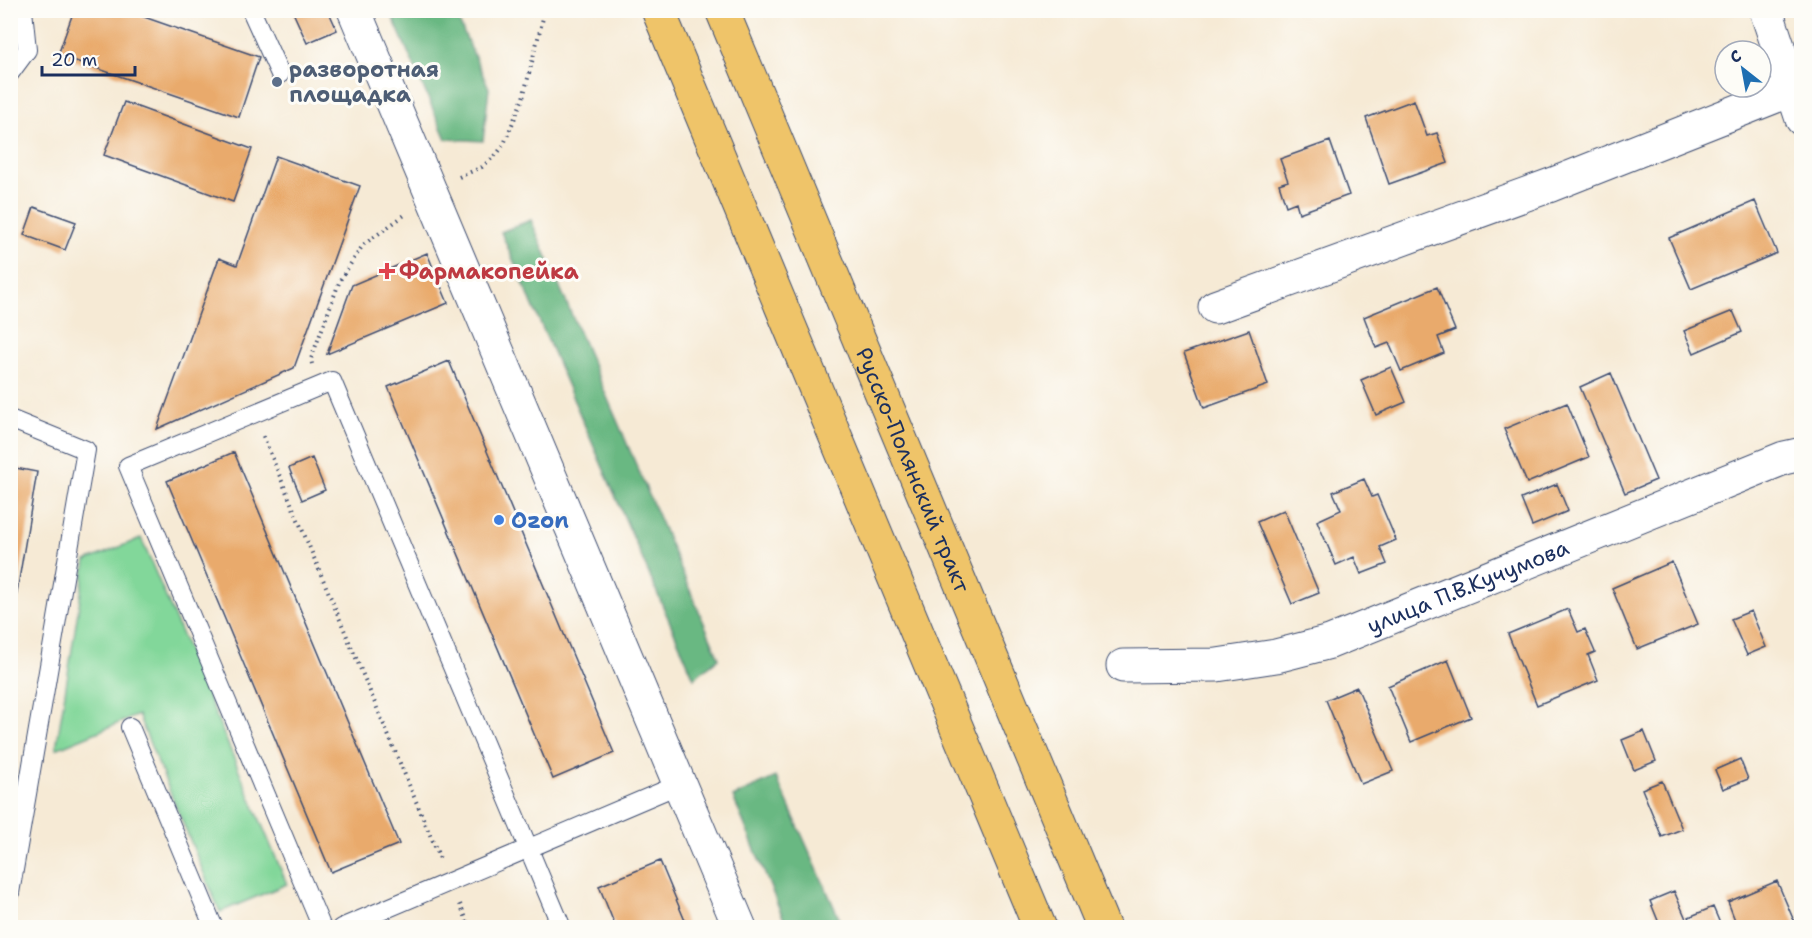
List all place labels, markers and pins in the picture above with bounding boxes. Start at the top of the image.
place label: разворотная площадка [289,55,439,109]
marker: разворотная площадка [270,75,284,89]
place label: Фармакопейка [399,257,579,286]
marker: Фармакопейка [380,264,394,278]
place label: Ozon [511,506,569,535]
marker: Ozon [492,513,506,527]

